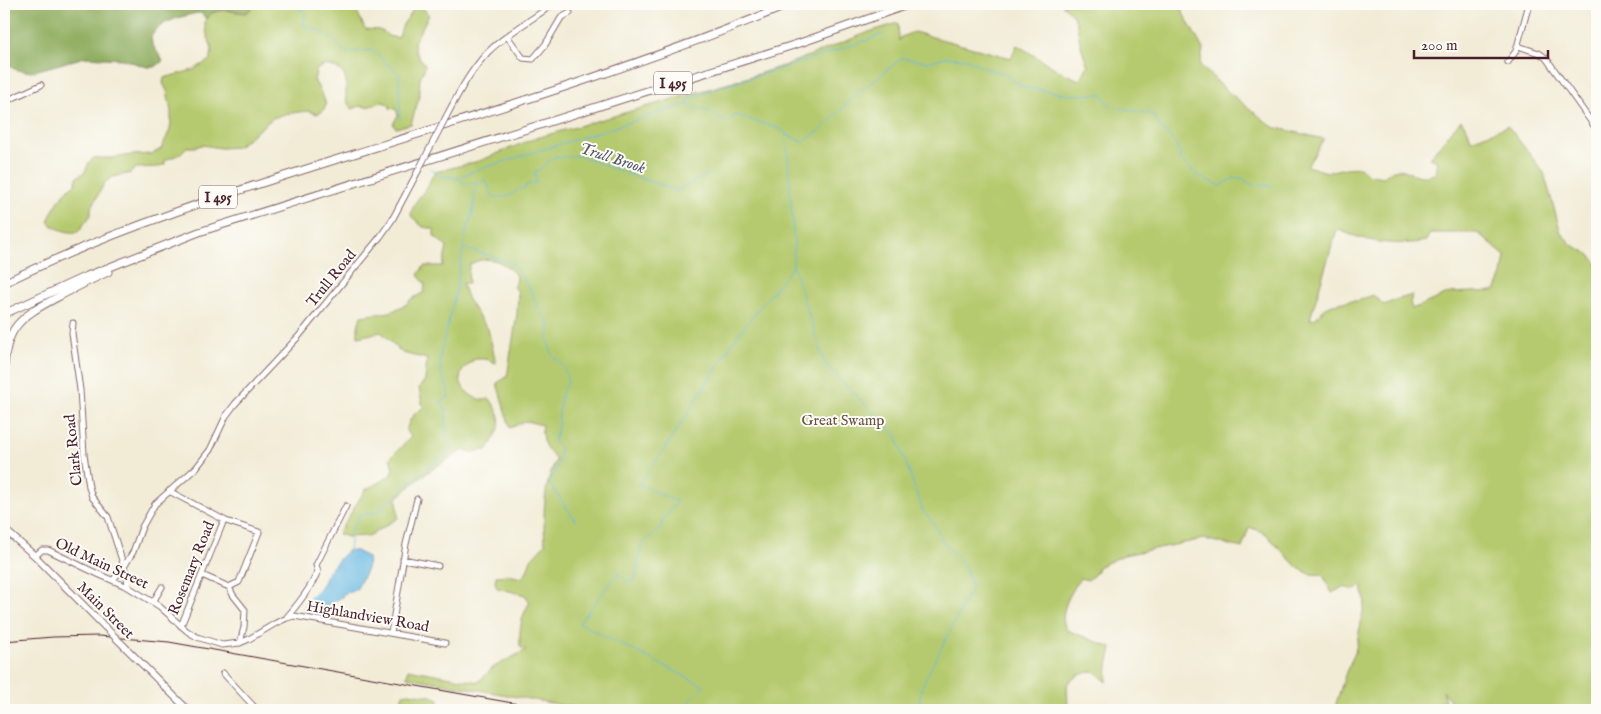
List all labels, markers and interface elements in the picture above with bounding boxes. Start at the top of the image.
scale bar [1414,28,1547,60]
text: 200 m [1421,36,1458,55]
road number: I 495 [654,72,692,95]
water label: Trull Brook [577,139,648,179]
road number: I 495 [199,186,237,208]
street label: Trull Road [302,245,361,311]
park label: Great Swamp [802,411,884,430]
street label: Clark Road [60,412,87,487]
street label: Rosemary Road [164,517,219,618]
street label: Old Main Street [52,534,152,593]
street label: Main Street [73,578,138,643]
street label: Highlandview Road [305,596,432,637]

